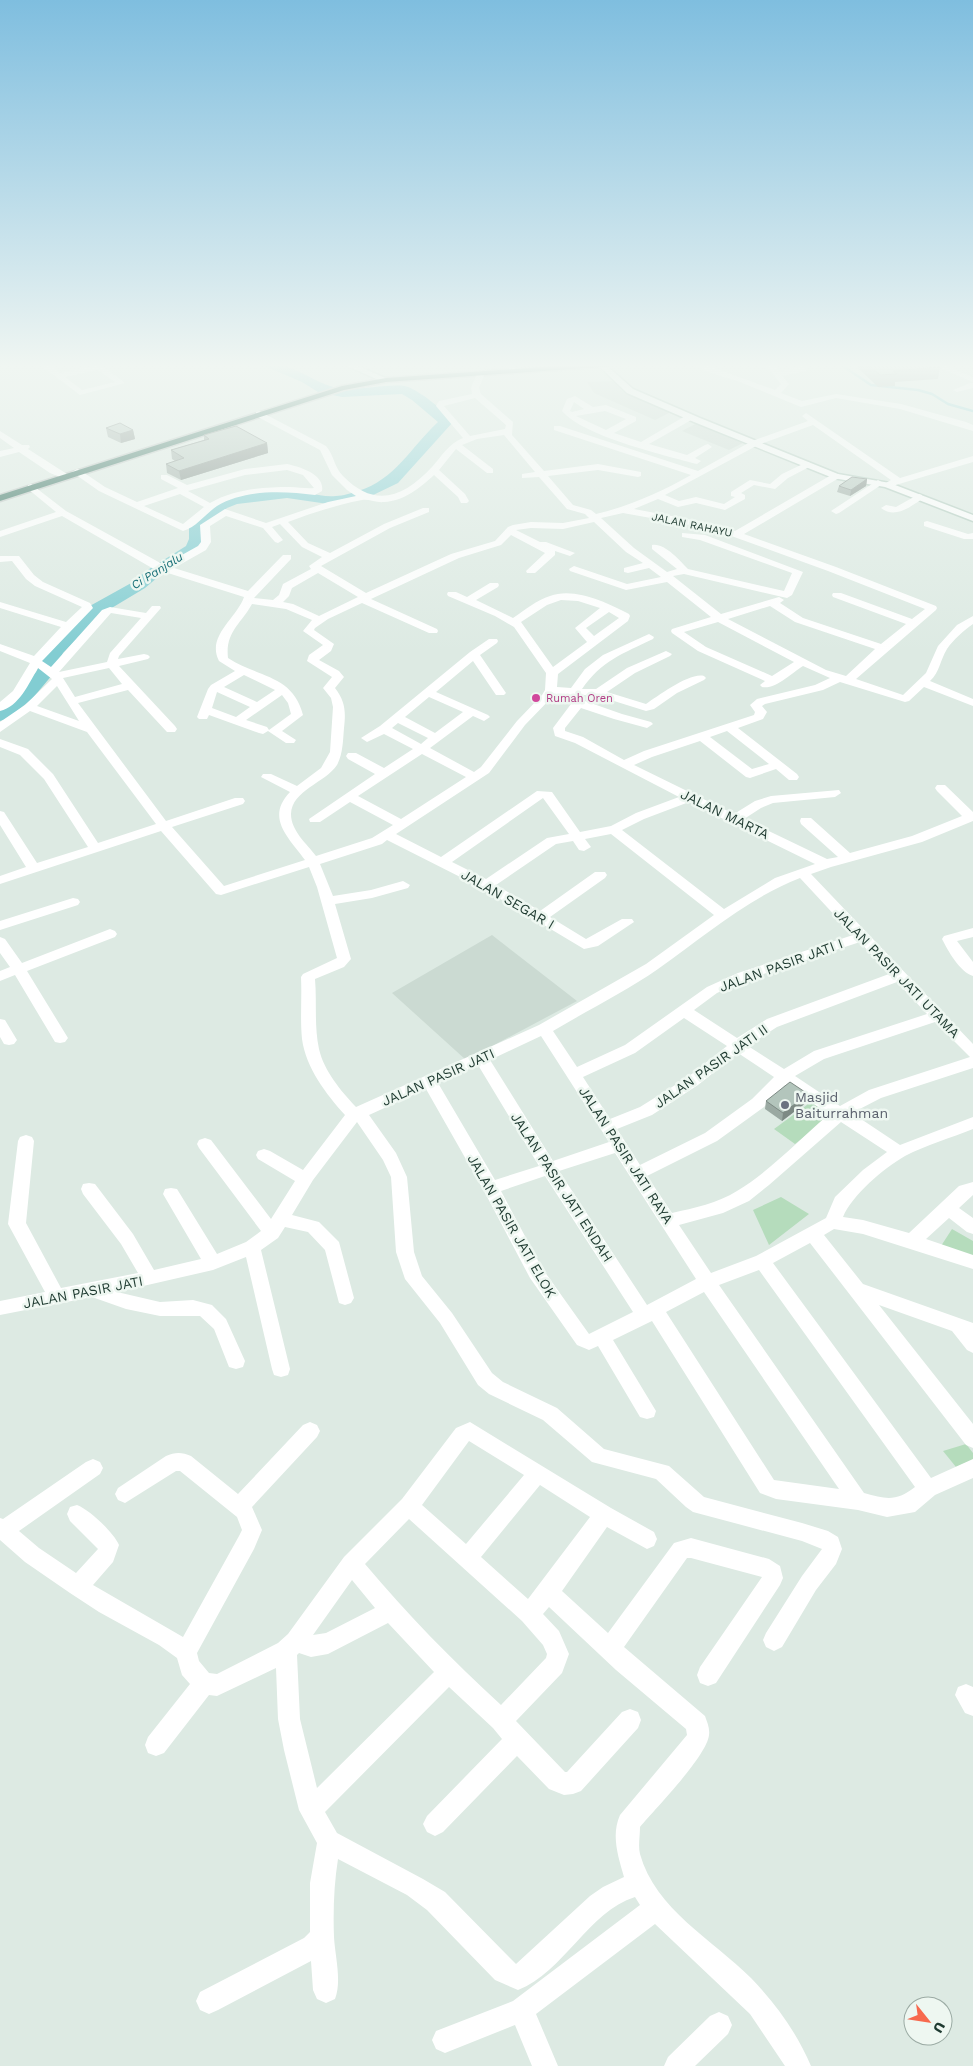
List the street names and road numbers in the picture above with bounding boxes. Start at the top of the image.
street label: JALAN RAHAYU [650,510,734,540]
street label: JALAN MARTA [678,786,772,842]
street label: JALAN SEGAR I [459,866,557,932]
street label: JALAN PASIR JATI UTAMA [831,905,963,1041]
street label: JALAN PASIR JATI I [717,935,845,995]
street label: JALAN PASIR JATI II [651,1021,771,1111]
street label: JALAN PASIR JATI [379,1045,497,1109]
street label: JALAN PASIR JATI RAYA [576,1083,676,1227]
street label: JALAN PASIR JATI ENDAH [508,1109,616,1265]
street label: JALAN PASIR JATI ELOK [464,1151,560,1301]
street label: JALAN PASIR JATI [22,1273,144,1311]

